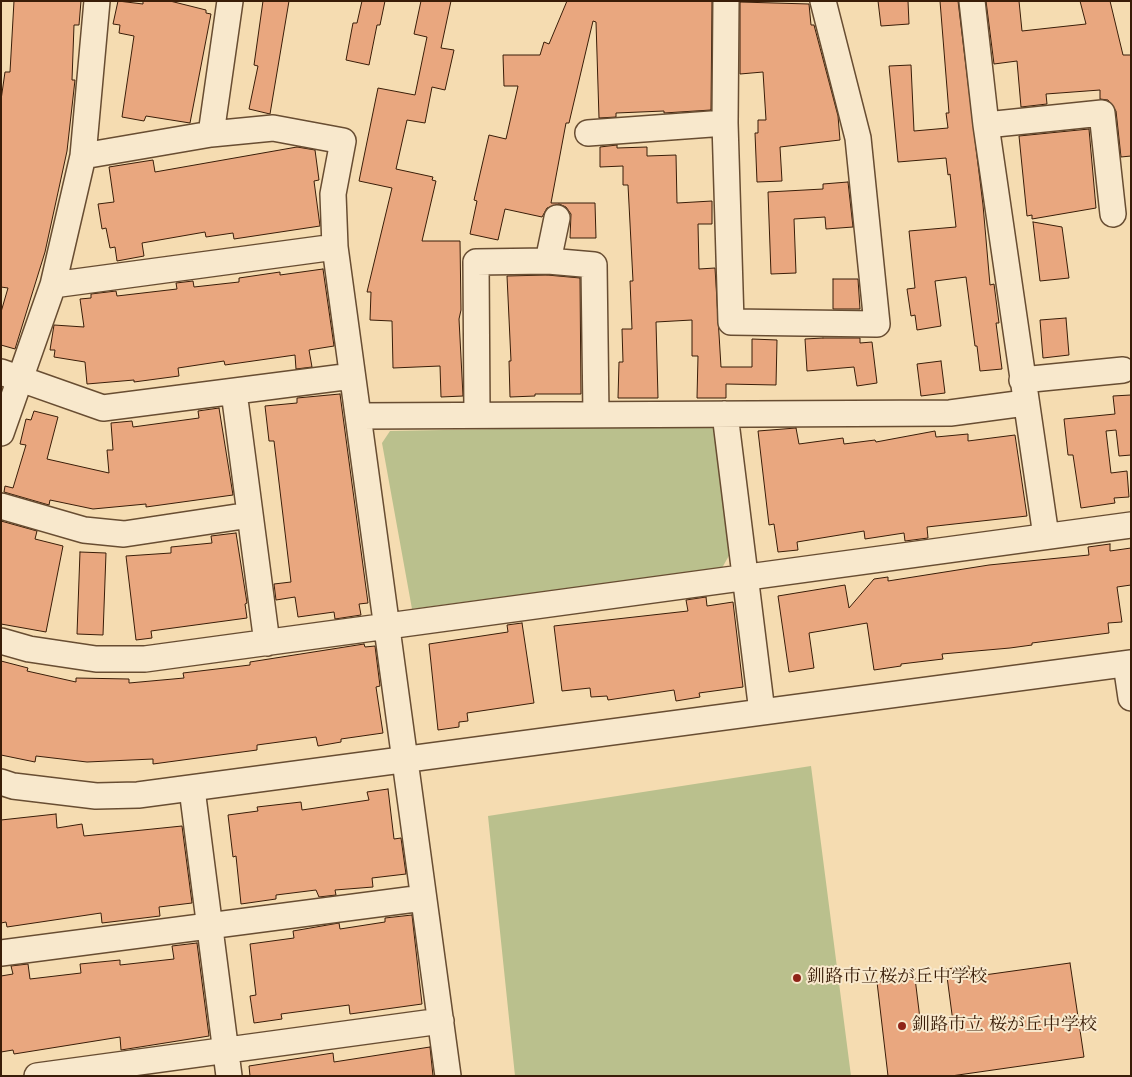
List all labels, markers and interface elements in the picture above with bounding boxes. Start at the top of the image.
place label: 釧路市立桜が丘中学校 [807,967,987,989]
marker: 釧路市立桜が丘中学校 [791,972,803,984]
place label: 釧路市立 桜が丘中学校 [912,1015,1097,1037]
marker: 釧路市立 桜が丘中学校 [896,1020,908,1032]

